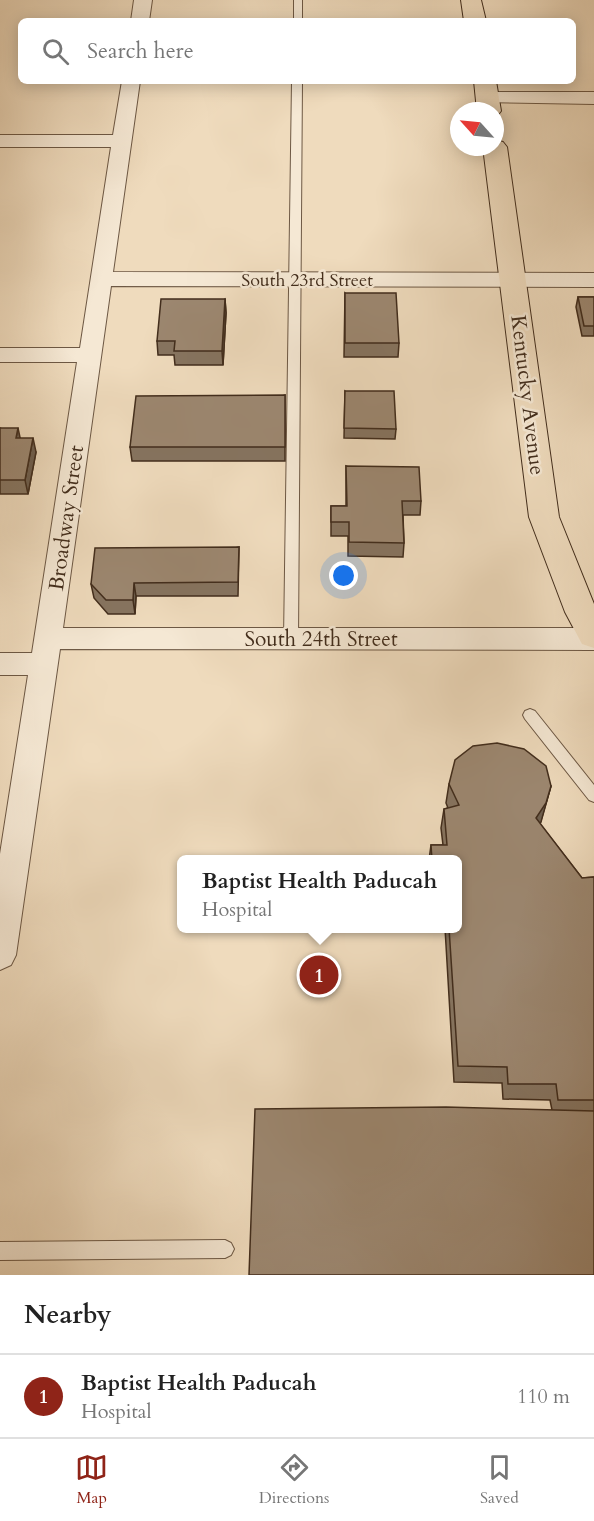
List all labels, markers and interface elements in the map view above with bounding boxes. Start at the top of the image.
search box [18,18,576,84]
icon: search [39,35,72,68]
text: Search here [87,36,194,66]
north arrow [450,102,504,156]
street label: South 23rd Street [241,268,373,293]
street label: Kentucky Avenue [503,313,552,477]
street label: Broadway Street [42,443,91,593]
your location [329,561,358,590]
street label: South 24th Street [244,625,398,654]
popup [177,855,462,933]
text: Baptist Health Paducah [202,866,437,896]
text: Hospital [202,896,272,923]
pin: 1 [300,952,338,998]
text: Nearby [24,1297,112,1332]
text: Baptist Health Paducah [81,1368,316,1398]
text: 1 [38,1383,49,1410]
text: 110 m [517,1383,570,1410]
text: Hospital [81,1398,152,1425]
tab: Map [75,1451,108,1509]
tab: Directions [259,1451,329,1509]
tab: Saved [480,1451,519,1509]

